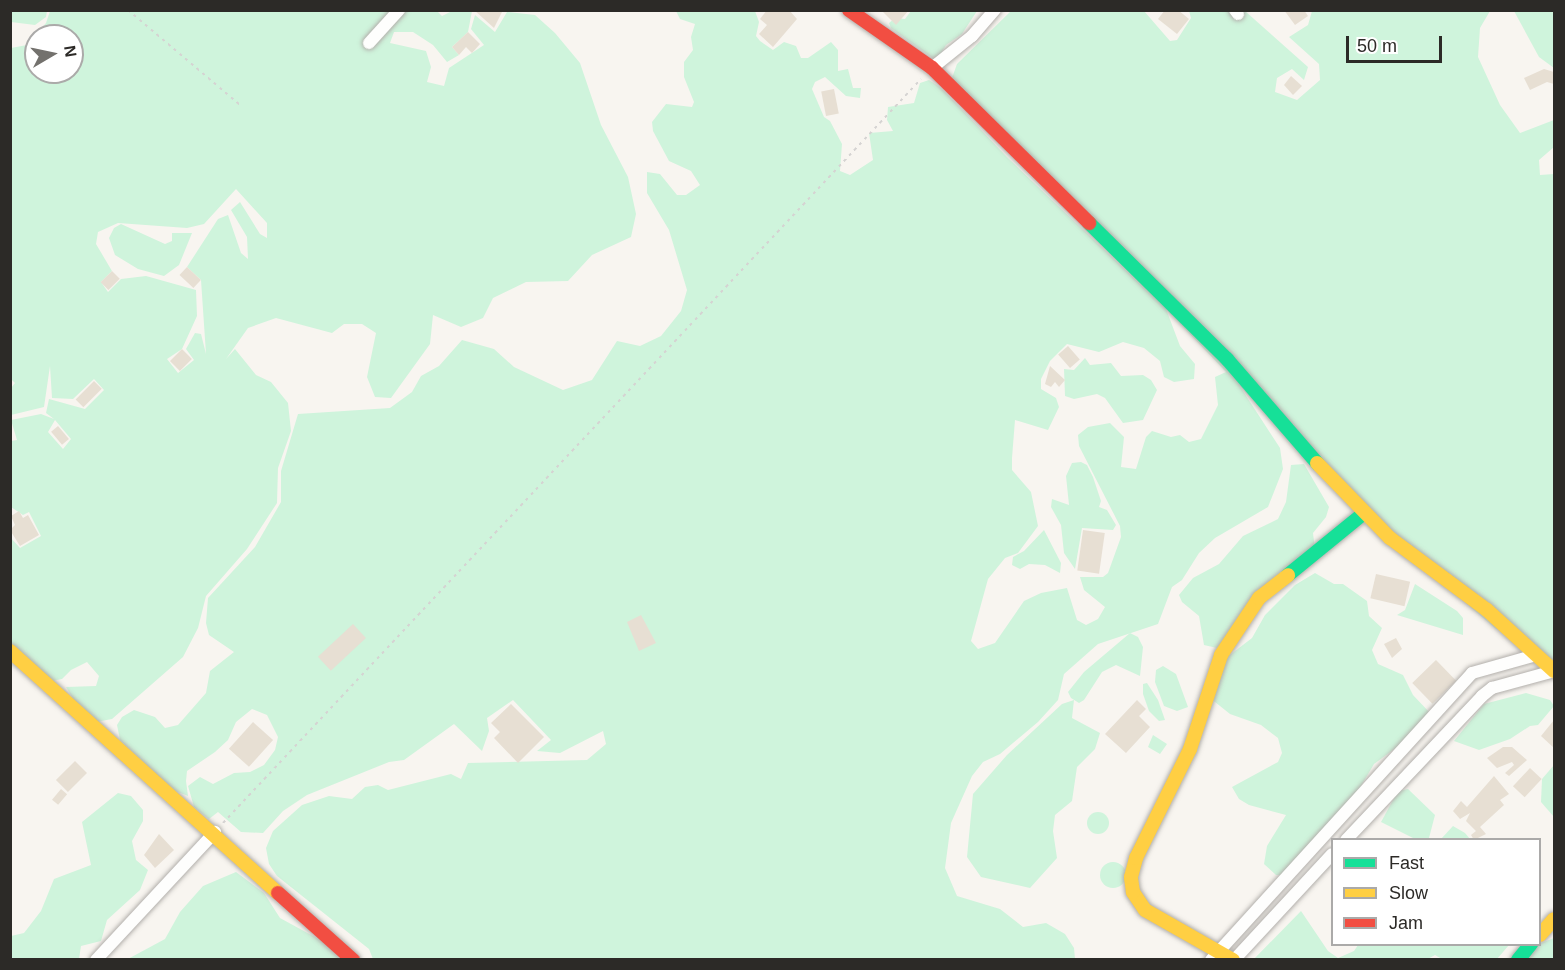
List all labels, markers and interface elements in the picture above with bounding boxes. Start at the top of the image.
north arrow [24,24,84,84]
scale bar [1349,24,1445,62]
text: 50 m [1357,36,1397,56]
text: N [61,44,80,58]
legend [1331,838,1541,946]
text: Fast [1389,853,1424,873]
text: Slow [1389,883,1428,903]
text: Jam [1389,913,1423,933]

